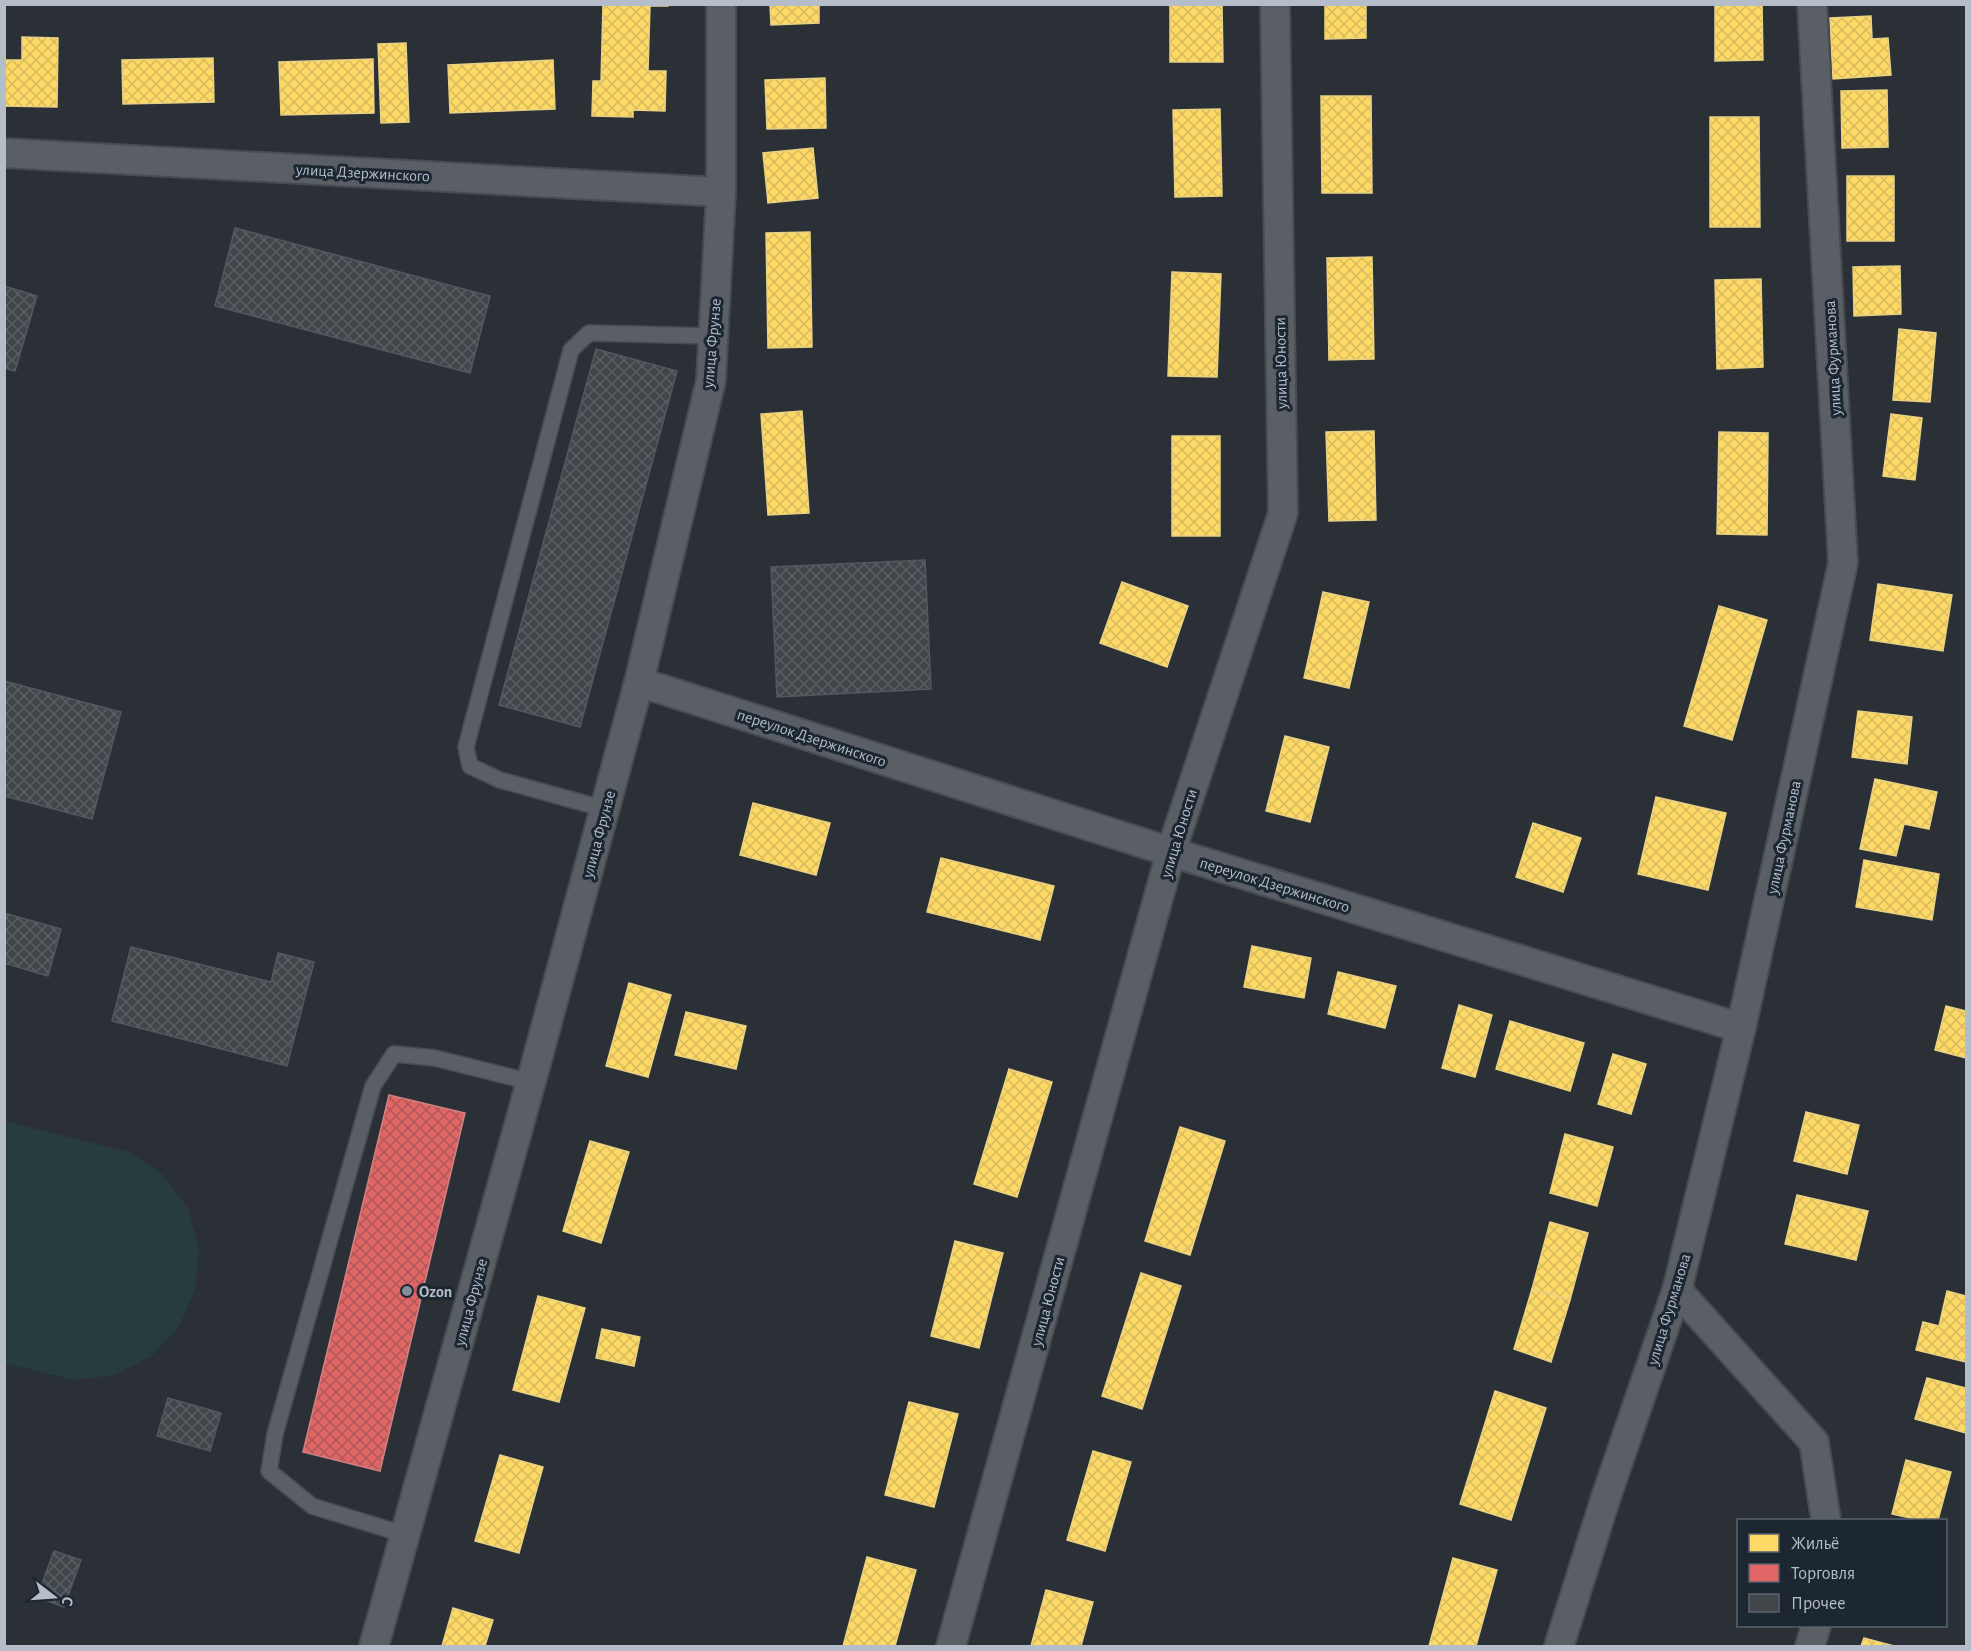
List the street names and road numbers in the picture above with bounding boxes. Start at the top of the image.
street label: улица Дзержинского [295,161,430,186]
street label: улица Фрунзе [700,298,725,390]
street label: улица Фурманова [1822,300,1845,417]
street label: улица Юности [1272,317,1291,410]
street label: переулок Дзержинского [735,706,888,771]
street label: улица Фурманова [1764,779,1805,896]
street label: улица Юности [1158,787,1201,881]
street label: улица Фрунзе [579,789,619,881]
street label: переулок Дзержинского [1198,855,1352,916]
street label: улица Фурманова [1644,1252,1694,1368]
street label: улица Юности [1028,1255,1069,1349]
street label: улица Фрунзе [451,1257,491,1349]

